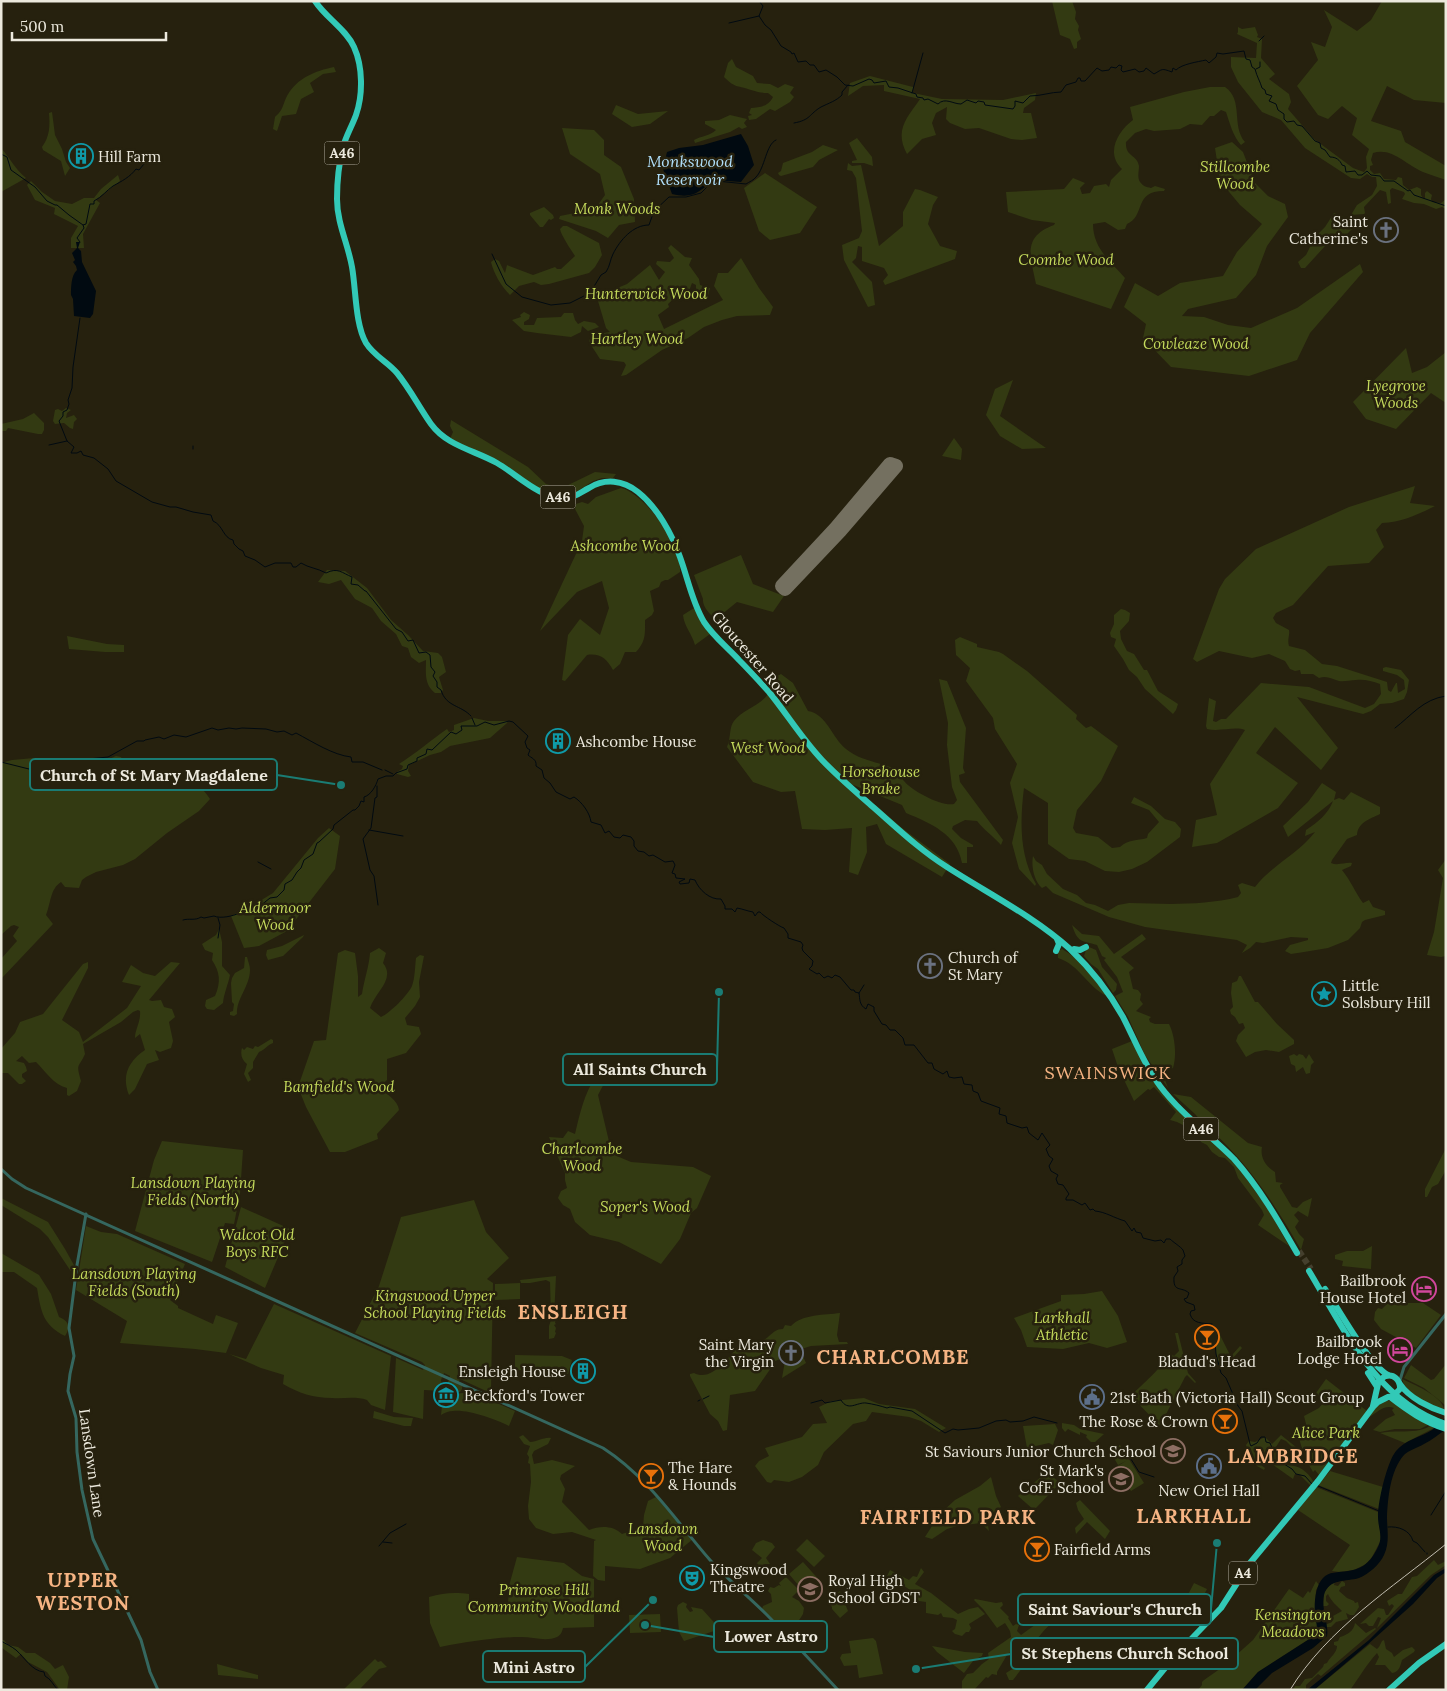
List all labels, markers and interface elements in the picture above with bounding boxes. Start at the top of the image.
scale bar [12,10,166,42]
text: 500 m [20,17,64,36]
road number: A46 [324,142,360,164]
building icon: Hill Farm [68,143,94,169]
place label: Hill Farm [98,147,161,166]
water label: Monkswood Reservoir [647,151,733,189]
park label: Stillcombe Wood [1200,157,1270,193]
park label: Monk Woods [574,199,660,218]
place label: Saint Catherine's [1289,212,1368,248]
church icon: Saint Catherine's [1373,217,1399,243]
park label: Coombe Wood [1018,250,1115,269]
park label: Hunterwick Wood [585,284,708,303]
park label: Hartley Wood [591,329,684,348]
park label: Cowleaze Wood [1143,334,1250,353]
park label: Lyegrove Woods [1366,376,1426,412]
road number: A46 [540,486,576,508]
park label: Ashcombe Wood [569,536,680,555]
street label: Gloucester Road [708,607,798,707]
building icon: Ashcombe House [545,728,571,754]
place label: Ashcombe House [575,732,696,751]
park label: West Wood [731,738,806,757]
callout: Church of St Mary Magdalene [30,759,277,790]
park label: Horsehouse Brake [842,762,920,798]
text: Church of St Mary Magdalene [40,765,268,785]
park label: Aldermoor Wood [238,898,311,934]
place label: Church of St Mary [948,948,1018,984]
church icon: Church of St Mary [917,953,943,979]
place label: Little Solsbury Hill [1342,976,1431,1012]
place icon: Little Solsbury Hill [1311,981,1337,1007]
callout: All Saints Church [563,1054,717,1085]
text: All Saints Church [573,1059,707,1079]
district label: SWAINSWICK [1044,1061,1172,1084]
park label: Bamfield's Wood [283,1077,395,1096]
road number: A46 [1184,1118,1218,1140]
park label: Charlcombe Wood [542,1139,622,1175]
park label: Lansdown Playing Fields (North) [131,1173,255,1210]
park label: Soper's Wood [600,1197,691,1216]
park label: Walcot Old Boys RFC [219,1225,295,1261]
park label: Lansdown Playing Fields (South) [72,1264,196,1301]
place label: Bailbrook House Hotel [1320,1271,1406,1307]
hotel icon: Bailbrook House Hotel [1411,1276,1437,1302]
park label: Kingswood Upper School Playing Fields [364,1286,506,1322]
district label: ENSLEIGH [517,1299,629,1324]
park label: Larkhall Athletic [1034,1308,1091,1344]
bar icon: Bladud's Head [1194,1324,1220,1350]
place label: Bailbrook Lodge Hotel [1297,1332,1382,1368]
place label: Saint Mary the Virgin [699,1335,774,1371]
hotel icon: Bailbrook Lodge Hotel [1387,1337,1413,1363]
church icon: Saint Mary the Virgin [778,1340,804,1366]
district label: CHARLCOMBE [817,1344,969,1369]
place label: Bladud's Head [1158,1352,1256,1371]
building icon: Ensleigh House [570,1358,596,1384]
place label: Ensleigh House [458,1362,566,1381]
museum icon: Beckford's Tower [433,1382,459,1408]
public building icon: 21st Bath (Victoria Hall) Scout Group [1079,1384,1105,1410]
place label: Beckford's Tower [464,1386,585,1405]
place label: 21st Bath (Victoria Hall) Scout Group [1110,1388,1364,1408]
street label: Lansdown Lane [75,1407,109,1519]
bar icon: The Rose & Crown [1212,1408,1238,1434]
place label: The Rose & Crown [1079,1412,1208,1431]
park label: Alice Park [1291,1423,1360,1442]
school or university icon: St Saviours Junior Church School [1160,1438,1186,1464]
place label: St Saviours Junior Church School [925,1442,1156,1461]
district label: LAMBRIDGE [1227,1443,1359,1468]
public building icon: New Oriel Hall [1196,1453,1222,1479]
place label: The Hare & Hounds [668,1458,737,1494]
place label: St Mark's CofE School [1019,1461,1104,1497]
bar icon: The Hare & Hounds [638,1463,664,1489]
school or university icon: St Mark's CofE School [1108,1466,1134,1492]
place label: New Oriel Hall [1158,1481,1260,1500]
district label: LARKHALL [1136,1503,1252,1528]
district label: FAIRFIELD PARK [860,1504,1036,1529]
park label: Lansdown Wood [628,1519,699,1555]
bar icon: Fairfield Arms [1024,1536,1050,1562]
place label: Fairfield Arms [1054,1540,1151,1559]
place label: Kingswood Theatre [710,1560,787,1596]
road number: A4 [1229,1562,1257,1585]
theatre icon: Kingswood Theatre [679,1565,705,1591]
district label: UPPER WESTON [36,1567,130,1615]
place label: Royal High School GDST [828,1571,920,1607]
school or university icon: Royal High School GDST [797,1576,823,1602]
park label: Primrose Hill Community Woodland [468,1580,621,1616]
callout: Saint Saviour's Church [1018,1594,1211,1625]
text: Saint Saviour's Church [1028,1599,1202,1619]
park label: Kensington Meadows [1255,1605,1332,1641]
callout: Lower Astro [714,1621,827,1652]
text: Lower Astro [724,1626,818,1646]
callout: St Stephens Church School [1011,1638,1238,1669]
text: St Stephens Church School [1022,1643,1228,1663]
callout: Mini Astro [483,1651,585,1682]
text: Mini Astro [493,1657,575,1677]

